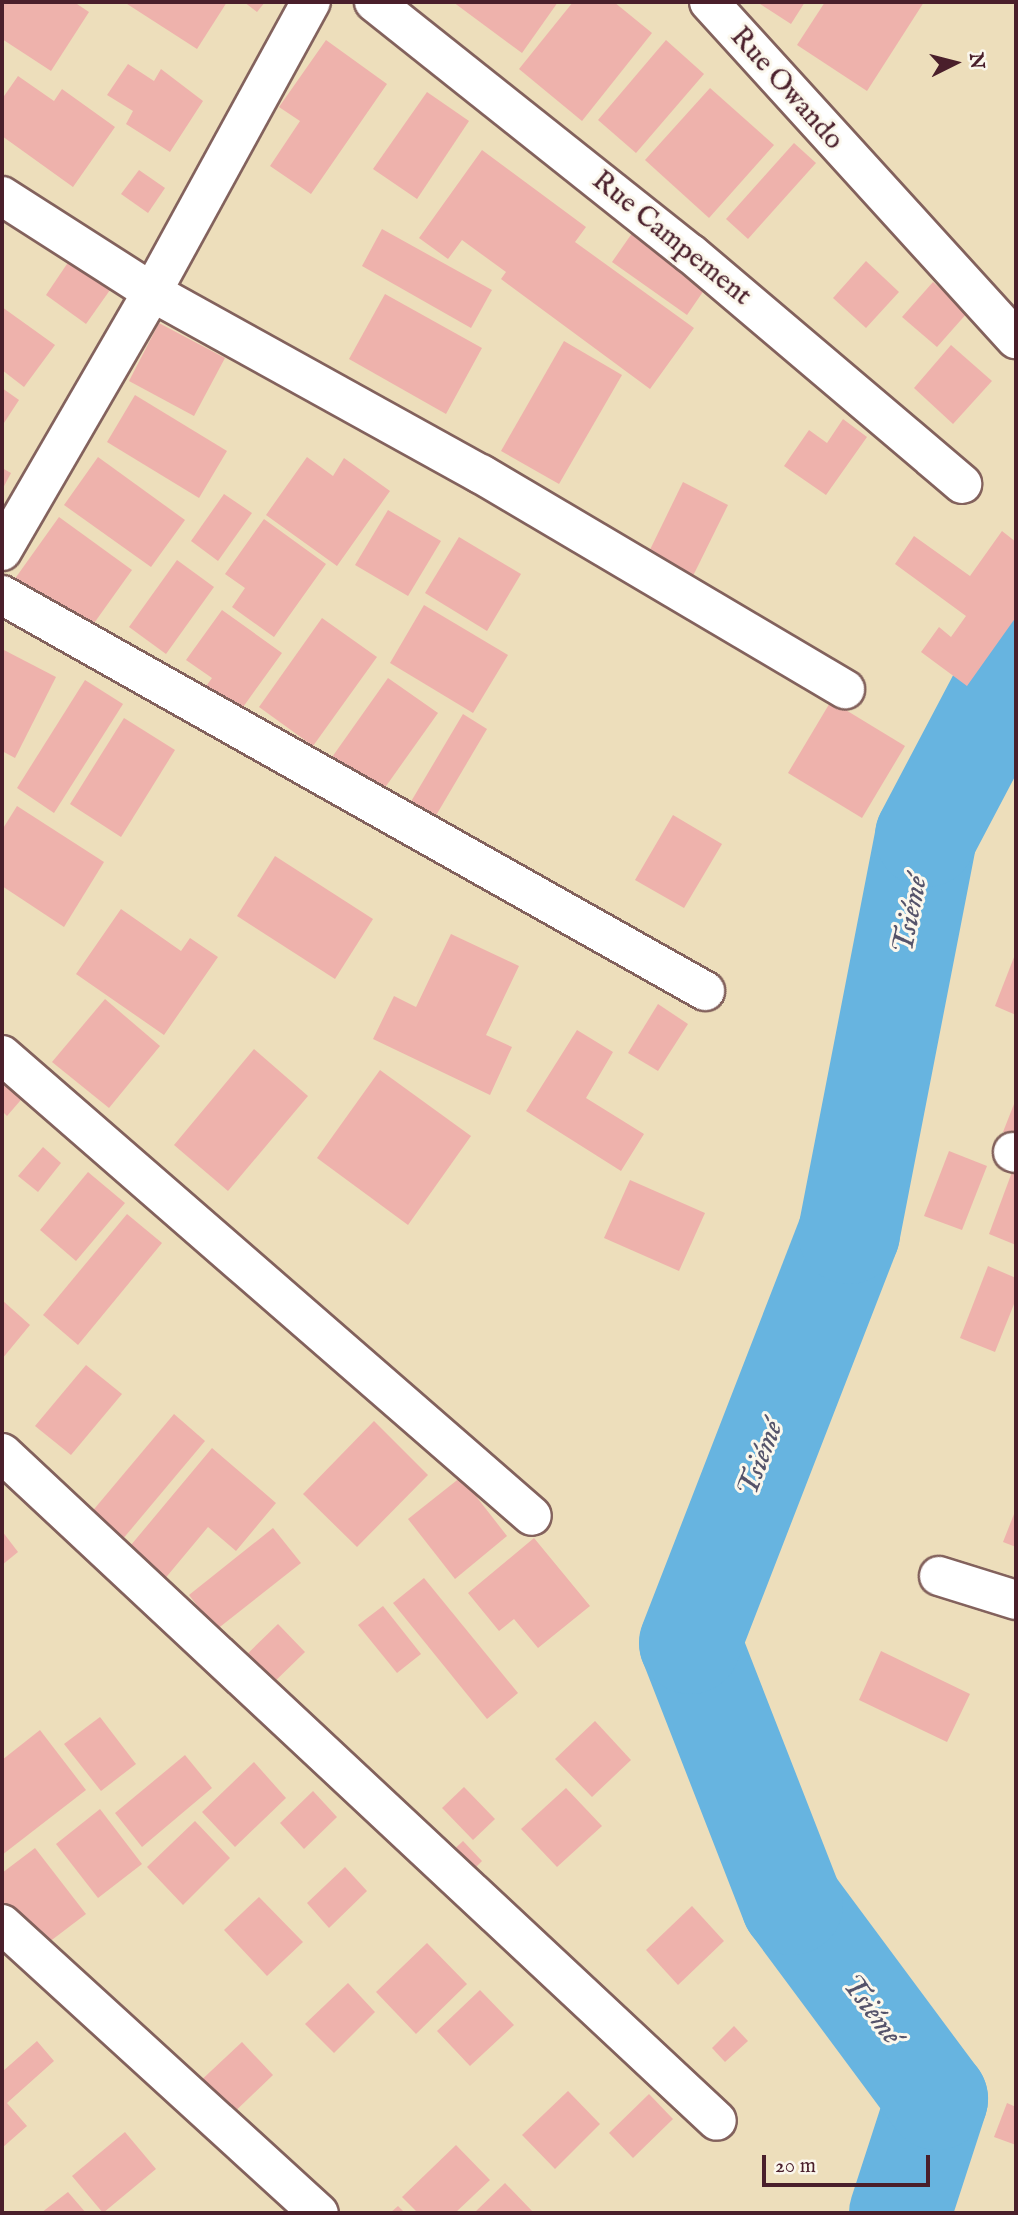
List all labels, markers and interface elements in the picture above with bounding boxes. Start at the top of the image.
street label: Rue Owando [722,21,850,157]
north arrow [920,28,990,98]
text: N [963,51,989,70]
street label: Rue Campement [585,165,757,313]
water label: Tsiémé [886,873,936,957]
water label: Tsiémé [730,1416,792,1502]
water label: Tsiémé [833,1968,909,2052]
scale bar [766,2142,934,2186]
text: 20 m [775,2153,816,2180]

